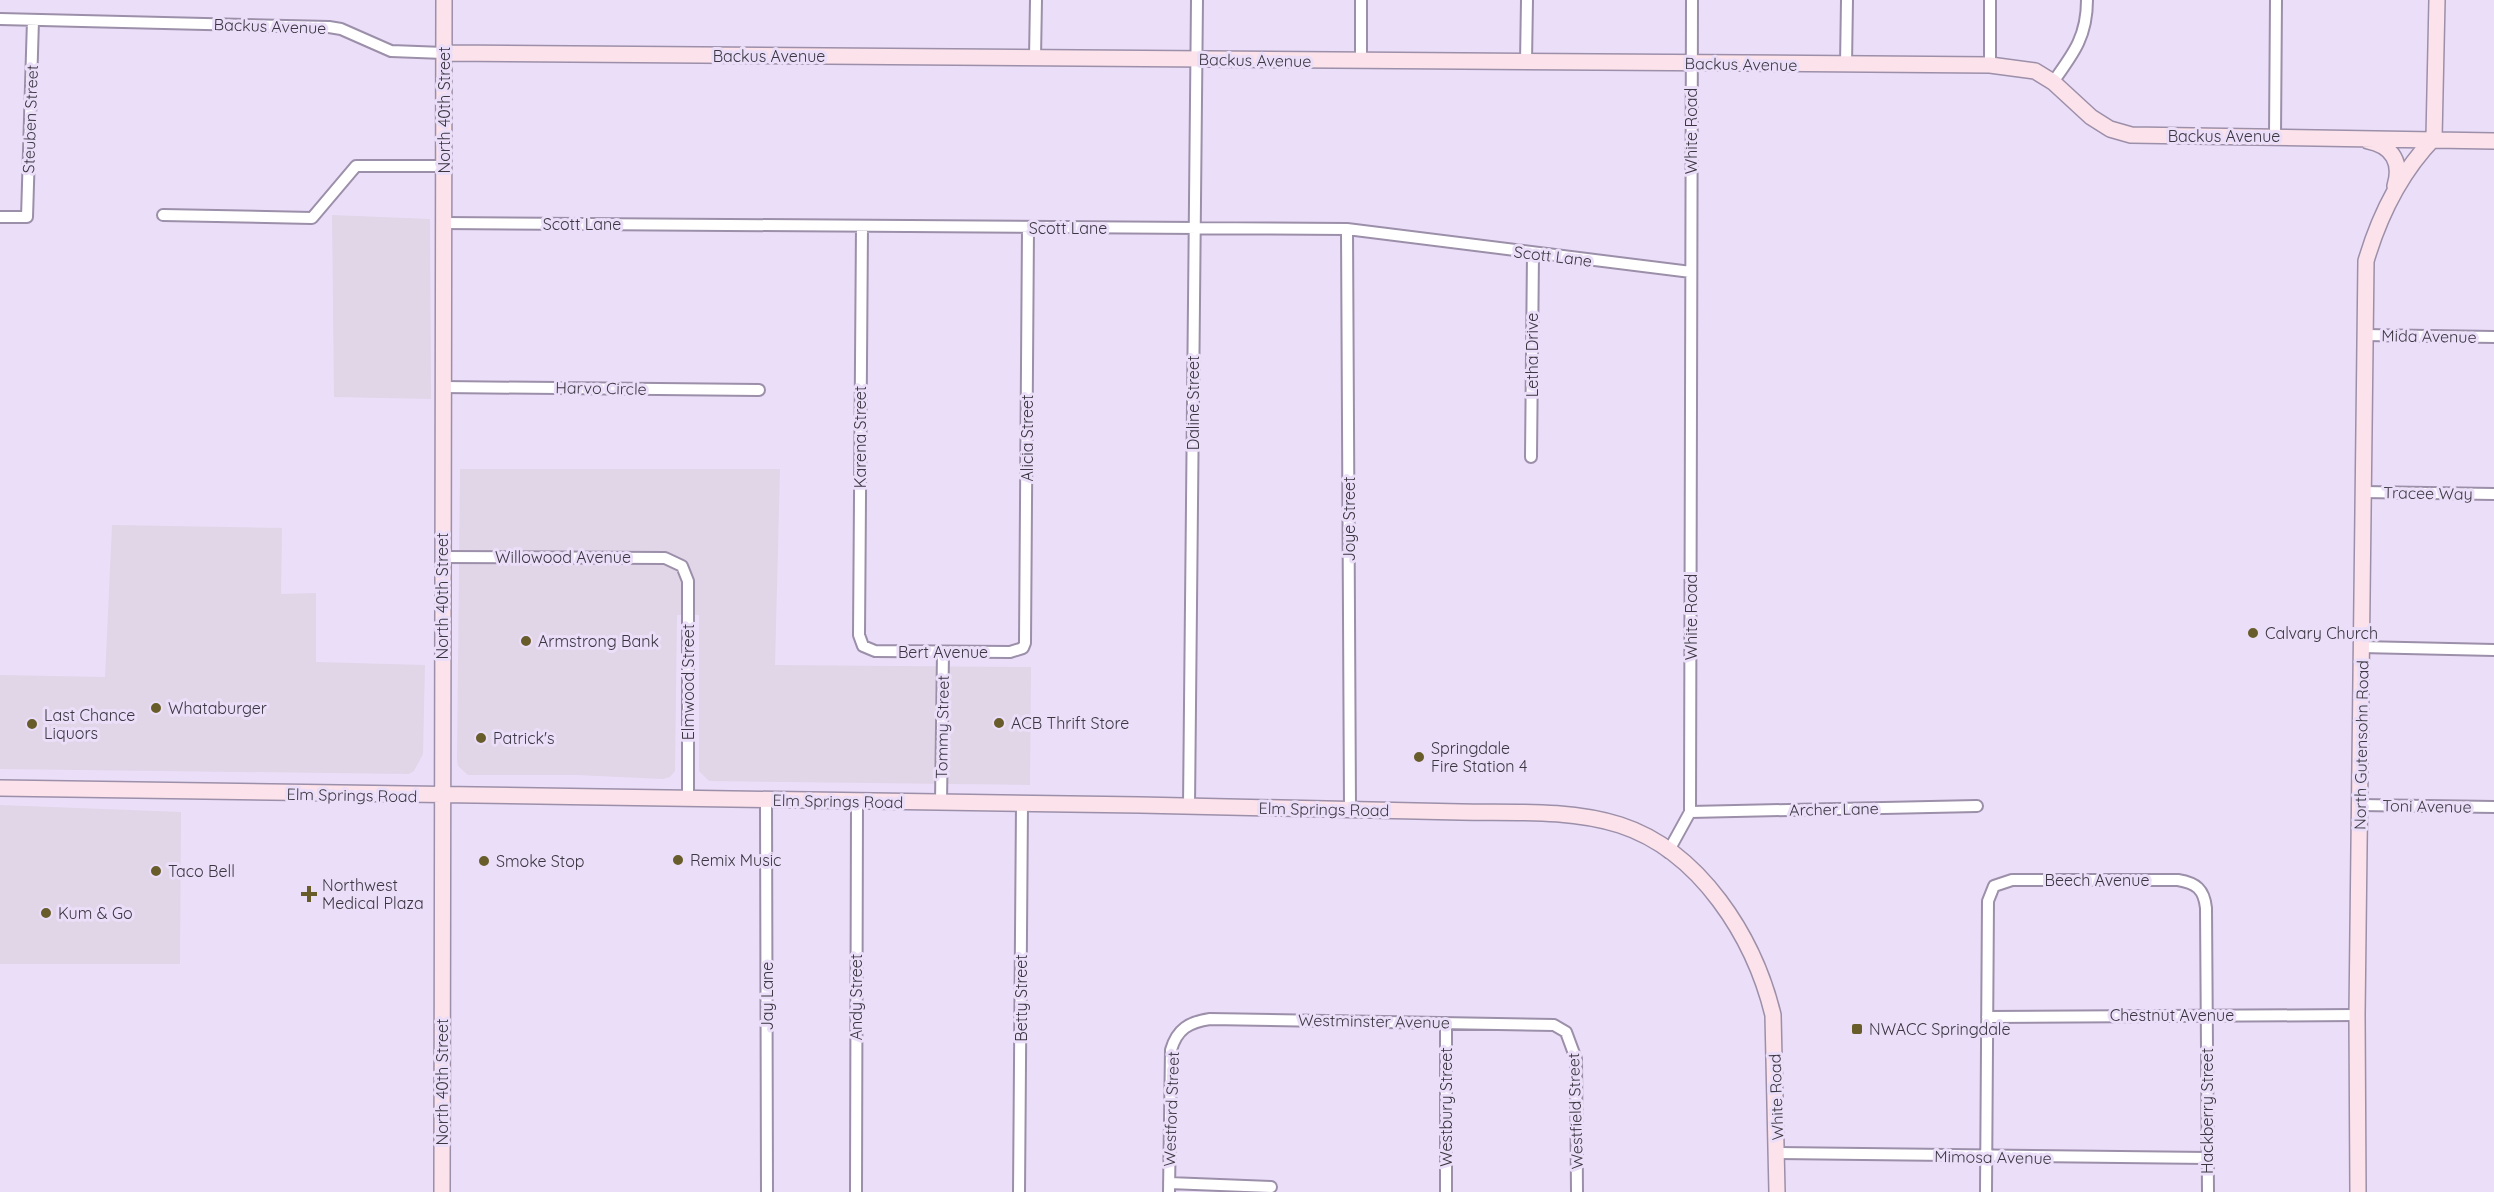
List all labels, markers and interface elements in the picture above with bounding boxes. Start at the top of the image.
street label: Backus Avenue [213,14,327,38]
street label: Backus Avenue [713,46,825,66]
street label: North 40th Street [434,47,454,173]
street label: Backus Avenue [1199,49,1311,71]
street label: Backus Avenue [1685,53,1797,75]
street label: Steuben Street [18,64,42,174]
street label: White Road [1681,88,1701,174]
street label: Backus Avenue [2168,126,2280,146]
street label: Scott Lane [543,214,621,234]
street label: Scott Lane [1029,218,1107,238]
street label: Scott Lane [1513,241,1593,271]
street label: Letha Drive [1522,313,1542,397]
street label: Mida Avenue [2381,325,2477,347]
street label: Daline Street [1183,356,1203,450]
street label: Harvo Circle [555,377,647,399]
street label: Karena Street [850,386,870,488]
street label: Alicia Street [1017,395,1037,481]
street label: Joye Street [1339,477,1359,561]
street label: Tracee Way [2383,482,2473,504]
street label: North 40th Street [432,533,452,659]
street label: Willowood Avenue [495,547,631,567]
street label: White Road [1681,574,1701,660]
place label: Calvary Church [2265,623,2378,643]
street label: Elmwood Street [678,624,698,740]
marker: Calvary Church [2246,626,2260,640]
place label: Armstrong Bank [538,631,659,651]
marker: Armstrong Bank [519,634,533,648]
street label: Bert Avenue [898,642,988,662]
street label: North Gutensohn Road [2350,660,2372,830]
street label: Tommy Street [931,675,953,779]
place label: Whataburger [168,698,267,718]
marker: Whataburger [149,701,163,715]
place label: Last Chance Liquors [44,705,135,743]
place label: ACB Thrift Store [1011,713,1129,733]
marker: ACB Thrift Store [992,716,1006,730]
marker: Last Chance Liquors [25,717,39,731]
place label: Patrick's [493,728,555,748]
marker: Patrick's [474,731,488,745]
place label: Springdale Fire Station 4 [1431,738,1527,776]
marker: Springdale Fire Station 4 [1412,750,1426,764]
street label: Elm Springs Road [287,784,417,806]
street label: Elm Springs Road [773,790,903,812]
street label: Toni Avenue [2382,795,2472,817]
street label: Elm Springs Road [1259,798,1389,820]
street label: Archer Lane [1789,798,1879,820]
place label: Remix Music [690,850,781,870]
place label: Smoke Stop [496,851,585,871]
marker: Remix Music [671,853,685,867]
marker: Smoke Stop [477,854,491,868]
place label: Taco Bell [168,861,235,881]
marker: Taco Bell [149,864,163,878]
street label: Beech Avenue [2045,870,2149,890]
place label: Northwest Medical Plaza [322,875,424,913]
marker: Northwest Medical Plaza [300,885,318,903]
place label: Kum & Go [58,903,133,923]
marker: Kum & Go [39,906,53,920]
street label: Andy Street [846,954,866,1040]
street label: Betty Street [1011,954,1031,1042]
street label: Jay Lane [757,962,777,1030]
street label: Chestnut Avenue [2110,1005,2234,1025]
street label: Westminster Avenue [1298,1010,1450,1032]
street label: North 40th Street [432,1019,452,1145]
place label: NWACC Springdale [1869,1019,2010,1039]
marker: NWACC Springdale [1850,1022,1864,1036]
street label: Westbury Street [1436,1047,1456,1167]
street label: Hackberry Street [2197,1048,2217,1174]
street label: Westford Street [1159,1051,1183,1167]
street label: Westfield Street [1563,1052,1587,1170]
street label: White Road [1764,1053,1788,1141]
street label: Mimosa Avenue [1934,1146,2052,1168]

